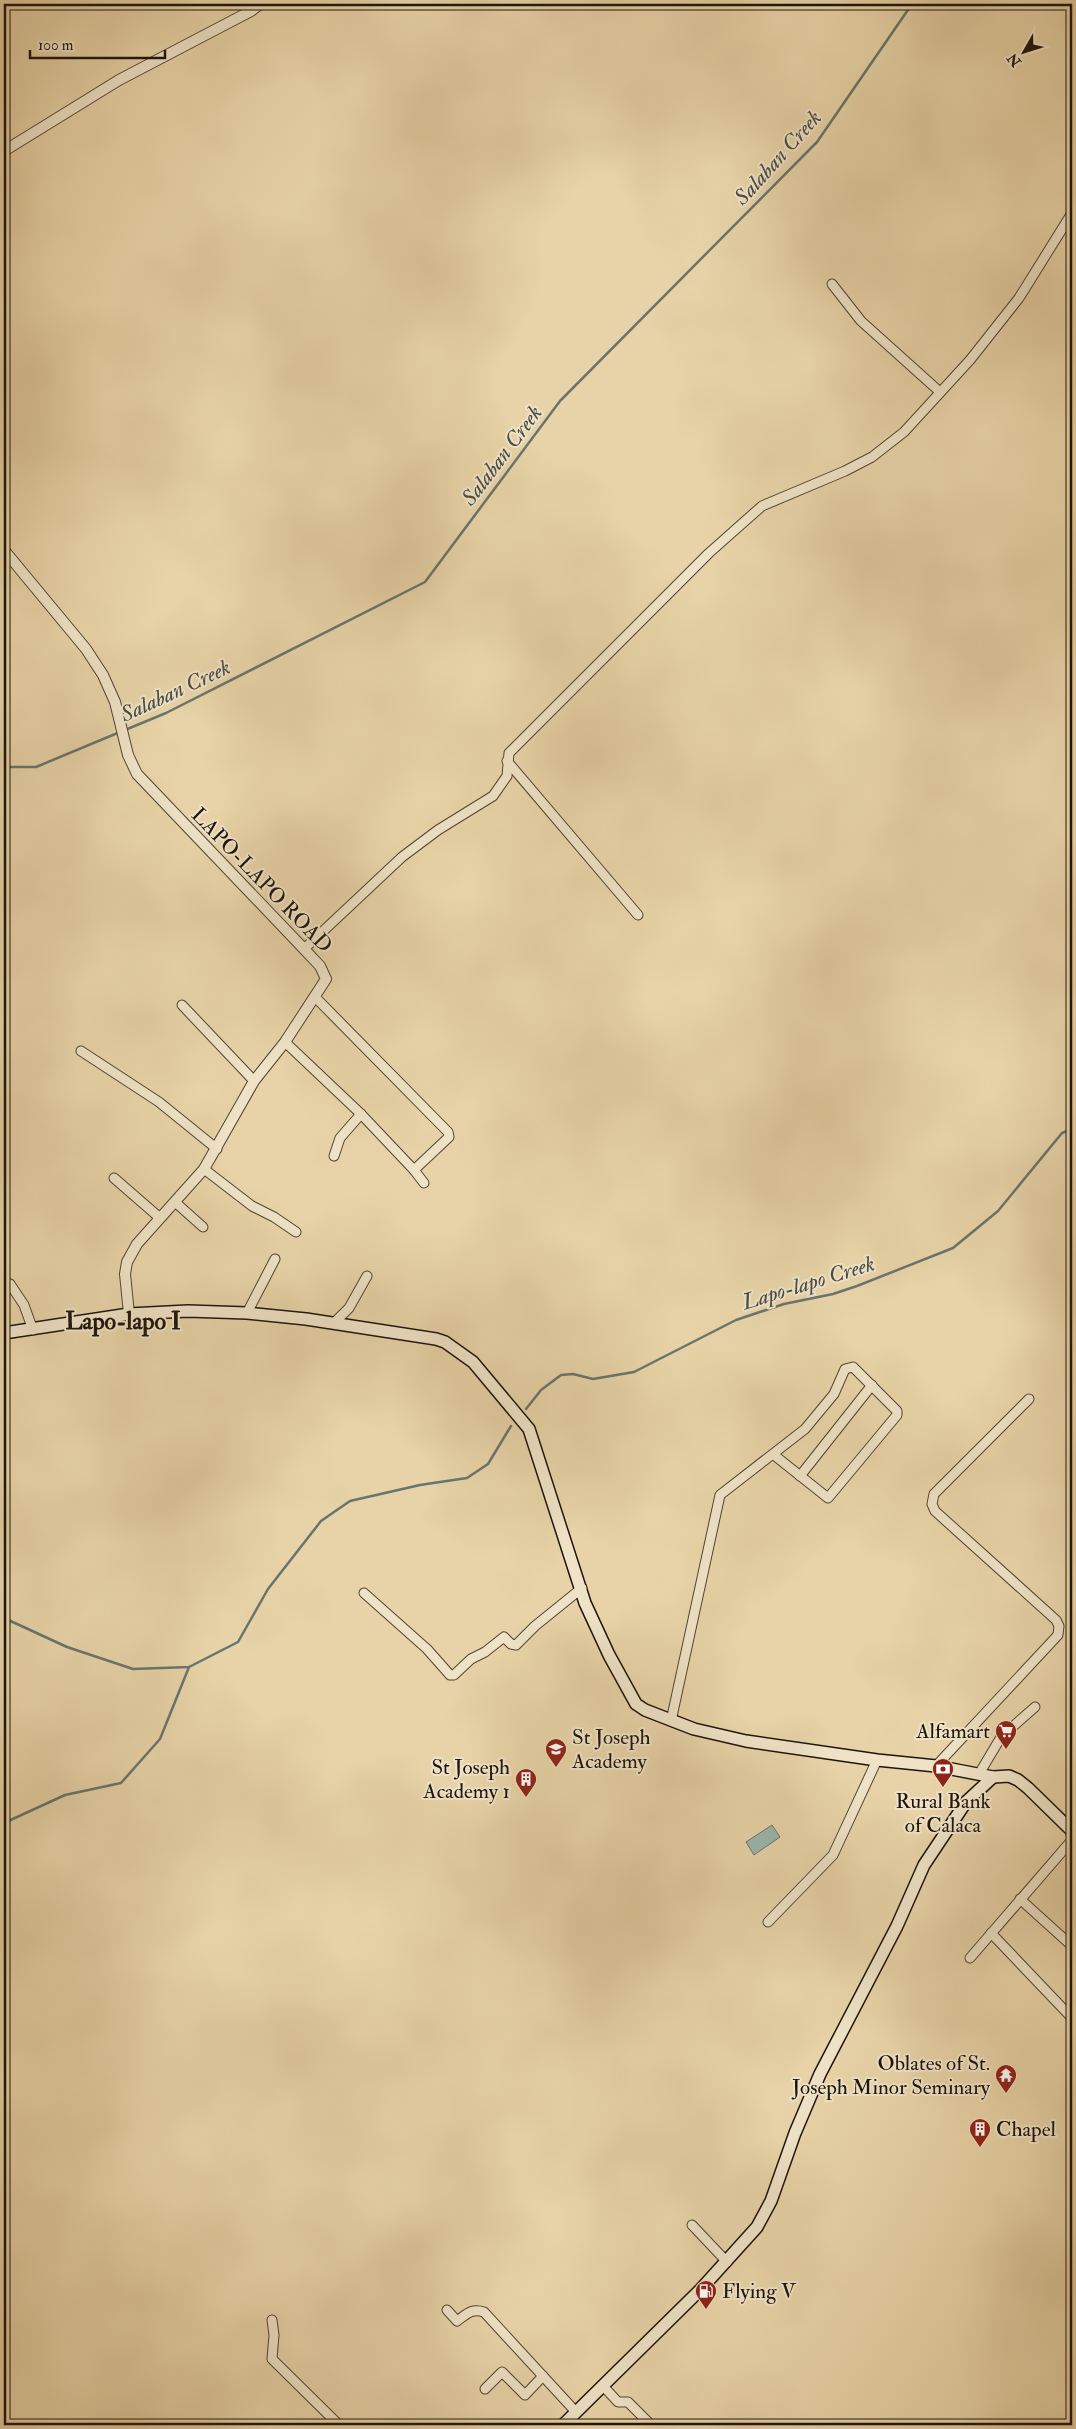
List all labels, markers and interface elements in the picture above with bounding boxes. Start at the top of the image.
scale bar [30,28,165,60]
north arrow [998,28,1048,78]
text: 100 m [38,36,74,55]
text: N [1003,49,1025,71]
water label: Salaban Creek [727,104,828,212]
water label: Salaban Creek [454,400,549,512]
water label: Salaban Creek [115,653,235,729]
street label: LAPO-LAPO ROAD [185,802,338,959]
water label: Lapo-lapo Creek [738,1250,878,1317]
district label: Lapo-lapo I [65,1306,181,1337]
place label: Alfamart [915,1718,990,1745]
supermarket icon: Alfamart [994,1719,1018,1750]
place label: St Joseph Academy [571,1724,651,1775]
school or university icon: St Joseph Academy [544,1737,568,1768]
place label: St Joseph Academy 1 [422,1754,510,1805]
bank icon: Rural Bank of Calaca [931,1757,955,1788]
building icon: St Joseph Academy 1 [514,1767,538,1798]
place label: Rural Bank of Calaca [895,1788,991,1839]
place label: Oblates of St. Joseph Minor Seminary [791,2050,991,2101]
temple icon: Oblates of St. Joseph Minor Seminary [994,2063,1018,2094]
place label: Chapel [996,2116,1056,2143]
building icon: Chapel [968,2117,992,2148]
place label: Flying V [722,2278,797,2305]
fuel station icon: Flying V [694,2279,718,2310]

